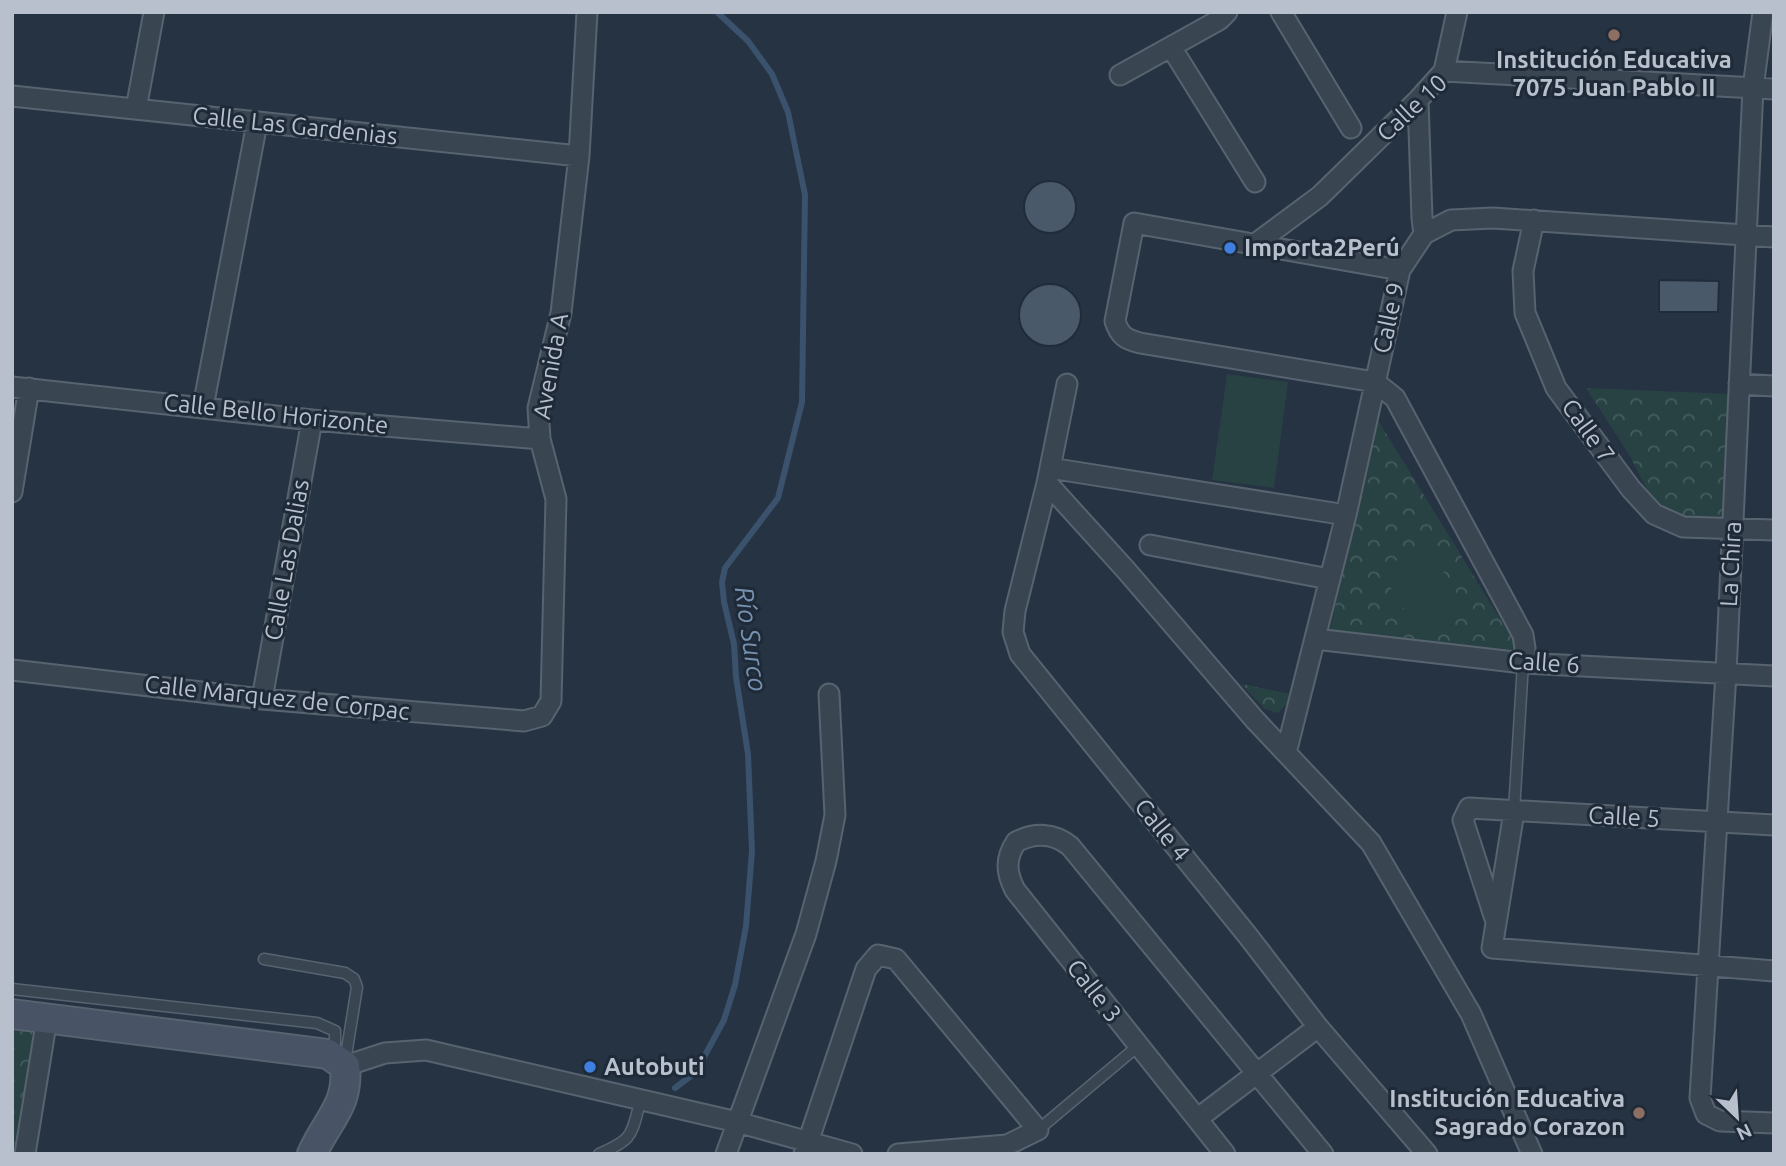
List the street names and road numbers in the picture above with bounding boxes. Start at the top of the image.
street label: Calle 10 [1371,69,1452,147]
street label: Calle Las Gardenias [191,101,399,150]
street label: Calle 9 [1368,280,1409,356]
street label: Avenida A [528,310,573,421]
street label: Calle Bello Horizonte [162,388,390,439]
street label: Calle 7 [1556,394,1620,468]
street label: Calle Las Dalias [259,477,314,643]
street label: La Chira [1715,520,1746,607]
street label: Calle 6 [1507,647,1581,678]
street label: Calle Marquez de Corpac [143,670,411,725]
street label: Calle 4 [1129,793,1196,866]
street label: Calle 5 [1587,801,1661,832]
street label: Calle 3 [1062,954,1127,1027]

